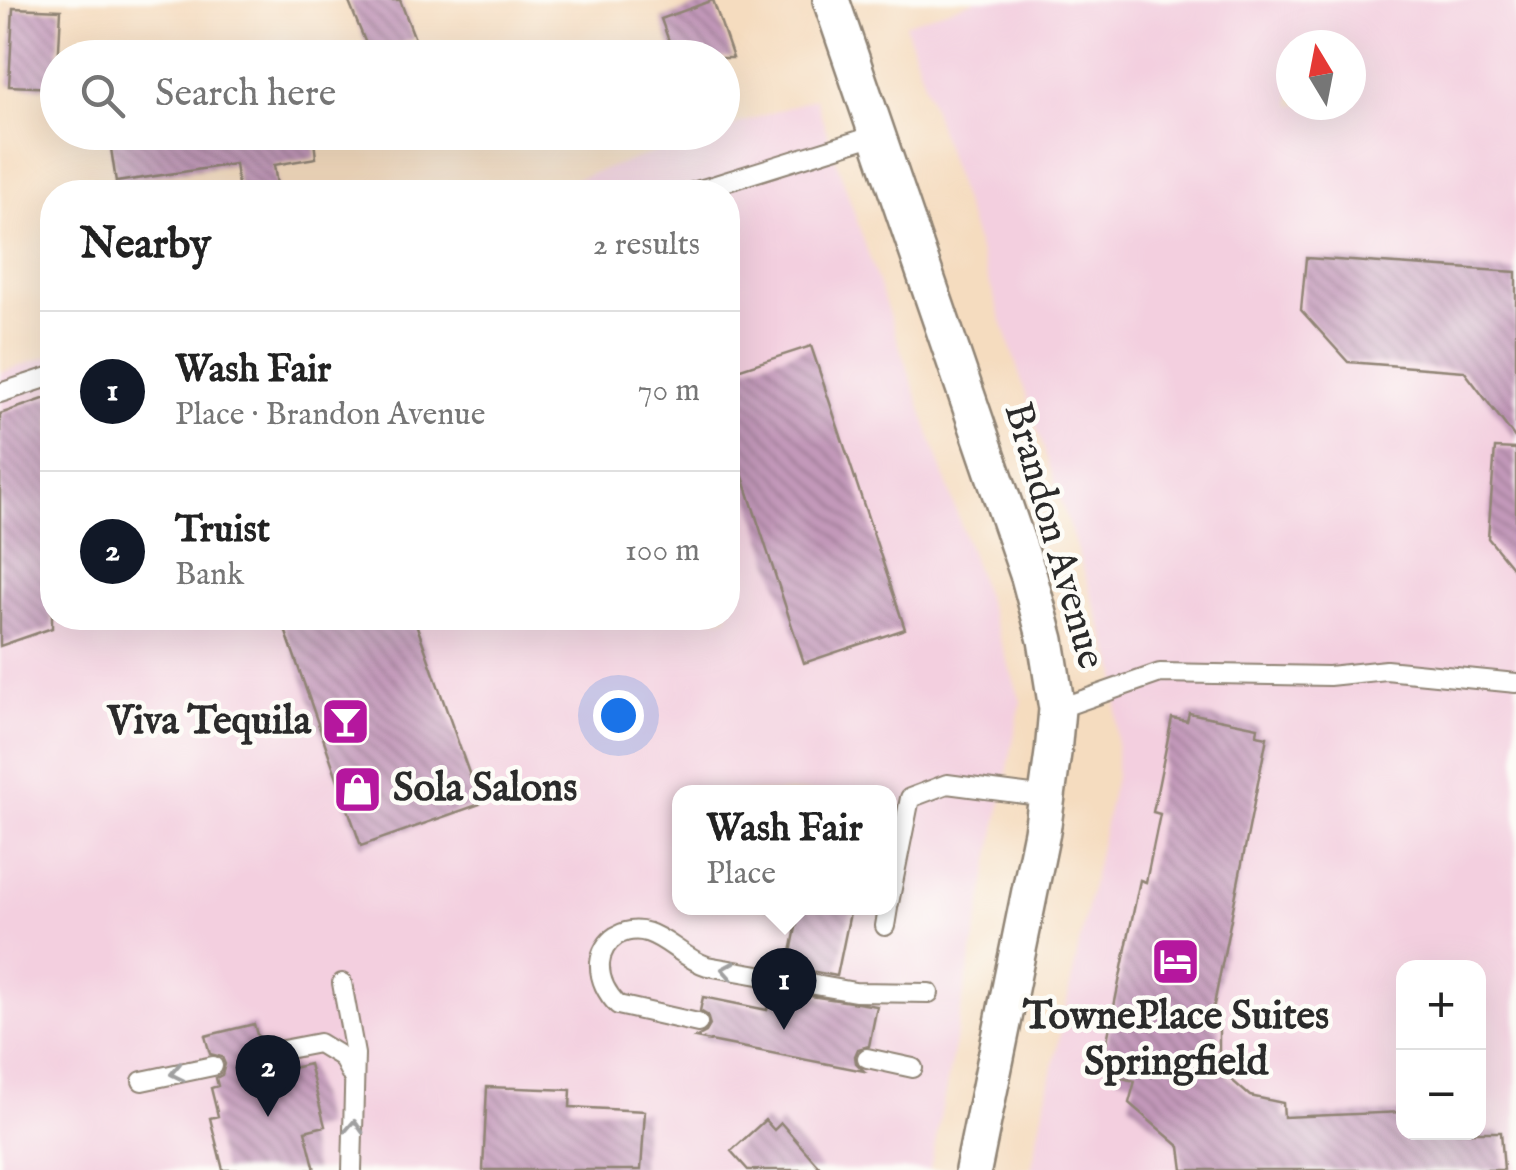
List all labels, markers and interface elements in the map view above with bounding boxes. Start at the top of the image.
north arrow [1276,30,1366,120]
search box [40,40,740,150]
icon: search [75,68,130,123]
text: Search here [155,71,336,119]
text: Nearby [80,219,211,272]
text: 2 results [593,225,700,266]
text: Wash Fair [175,347,331,395]
text: 1 [107,371,118,412]
text: 70 m [638,371,700,412]
text: Place · Brandon Avenue [175,395,485,436]
street label: Brandon Avenue [991,397,1115,675]
text: Truist [175,507,270,555]
text: 2 [105,531,120,572]
text: 100 m [625,531,700,572]
text: Bank [175,555,244,596]
your location [593,690,644,741]
bar icon: Viva Tequila [320,696,372,748]
place label: Viva Tequila [106,697,312,748]
shop icon: Sola Salons [332,763,384,815]
place label: Sola Salons [393,764,577,815]
popup [672,785,897,915]
text: Wash Fair [706,806,863,854]
text: Place [706,854,776,895]
hotel icon: TownePlace Suites Springfield [1150,936,1202,988]
pin: 1 [752,948,816,1030]
one-way arrow [720,960,736,981]
map controls [1396,960,1486,1140]
button: + [1396,960,1486,1050]
place label: TownePlace Suites Springfield [1022,992,1329,1089]
pin: 2 [236,1034,300,1117]
button: − [1396,1050,1486,1140]
one-way arrow [169,1061,186,1082]
one-way arrow [343,1119,364,1135]

